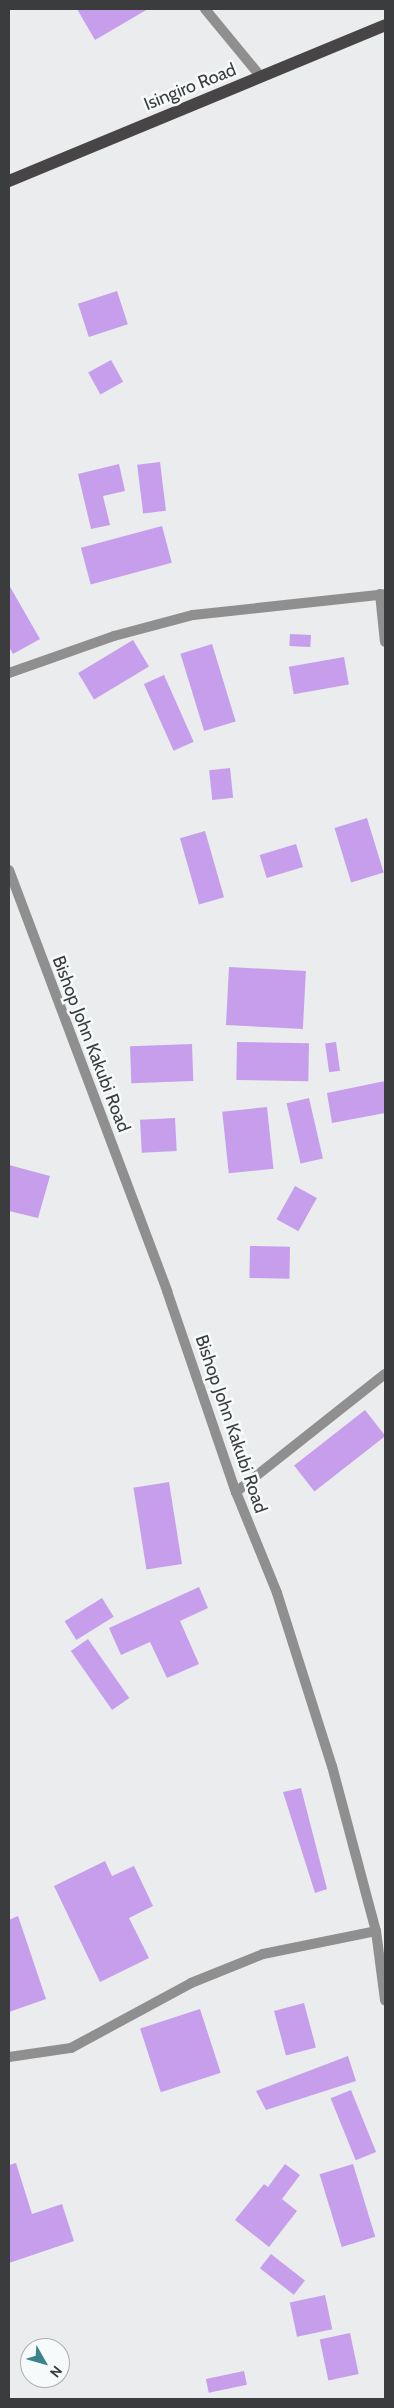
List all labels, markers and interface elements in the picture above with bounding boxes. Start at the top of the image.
street label: Isingiro Road [141,59,239,115]
street label: Bishop John Kakubi Road [47,953,135,1135]
street label: Bishop John Kakubi Road [190,1332,272,1516]
north arrow [20,2338,70,2388]
text: N [46,2362,66,2381]

